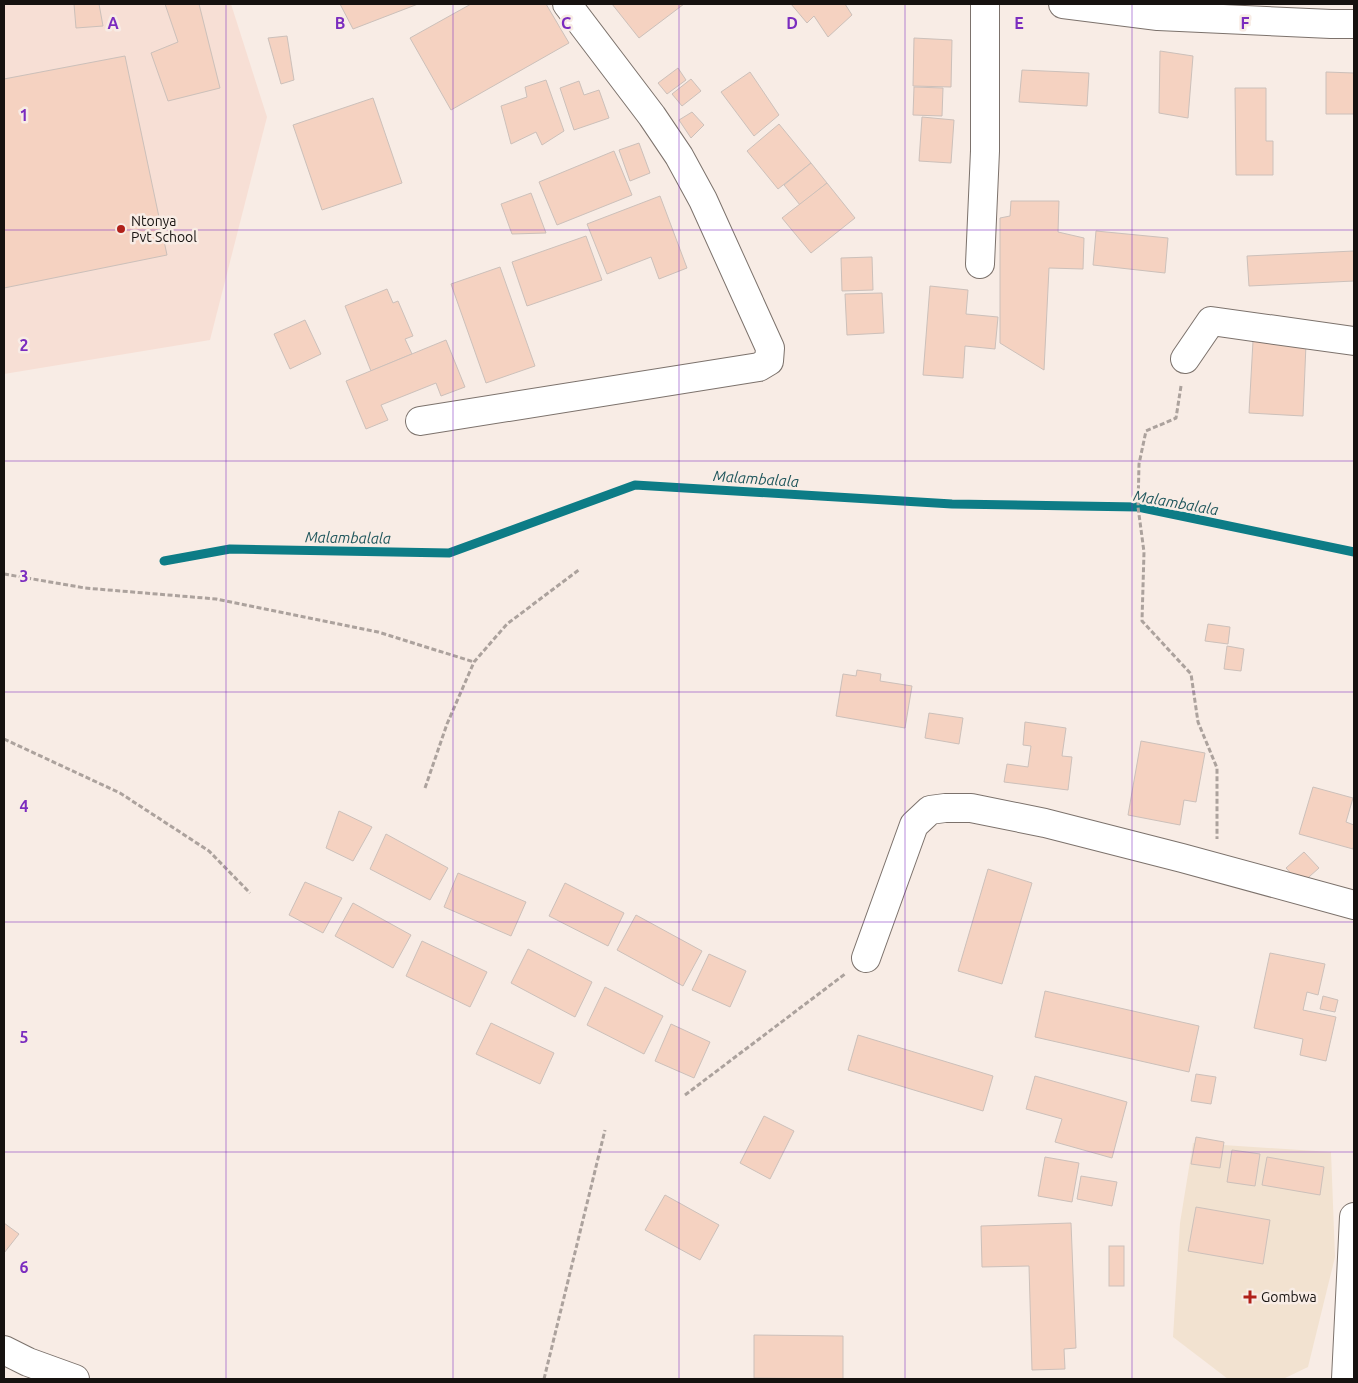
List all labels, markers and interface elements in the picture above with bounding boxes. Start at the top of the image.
text: A [107,14,119,32]
text: B [335,14,345,32]
text: C [561,14,571,32]
text: D [786,14,798,32]
text: E [1014,14,1024,32]
text: F [1241,14,1250,32]
text: 1 [19,106,29,124]
place label: Ntonya Pvt School [131,213,197,245]
marker: Ntonya Pvt School [115,223,127,235]
text: 2 [19,336,29,354]
water label: Malambalala [713,467,800,490]
water label: Malambalala [1132,487,1220,518]
water label: Malambalala [305,528,391,547]
text: 3 [19,567,29,585]
text: 4 [19,797,29,815]
text: 5 [19,1028,29,1046]
text: 6 [19,1258,29,1276]
place label: Gombwa [1261,1289,1317,1305]
marker: Gombwa [1243,1290,1257,1304]

